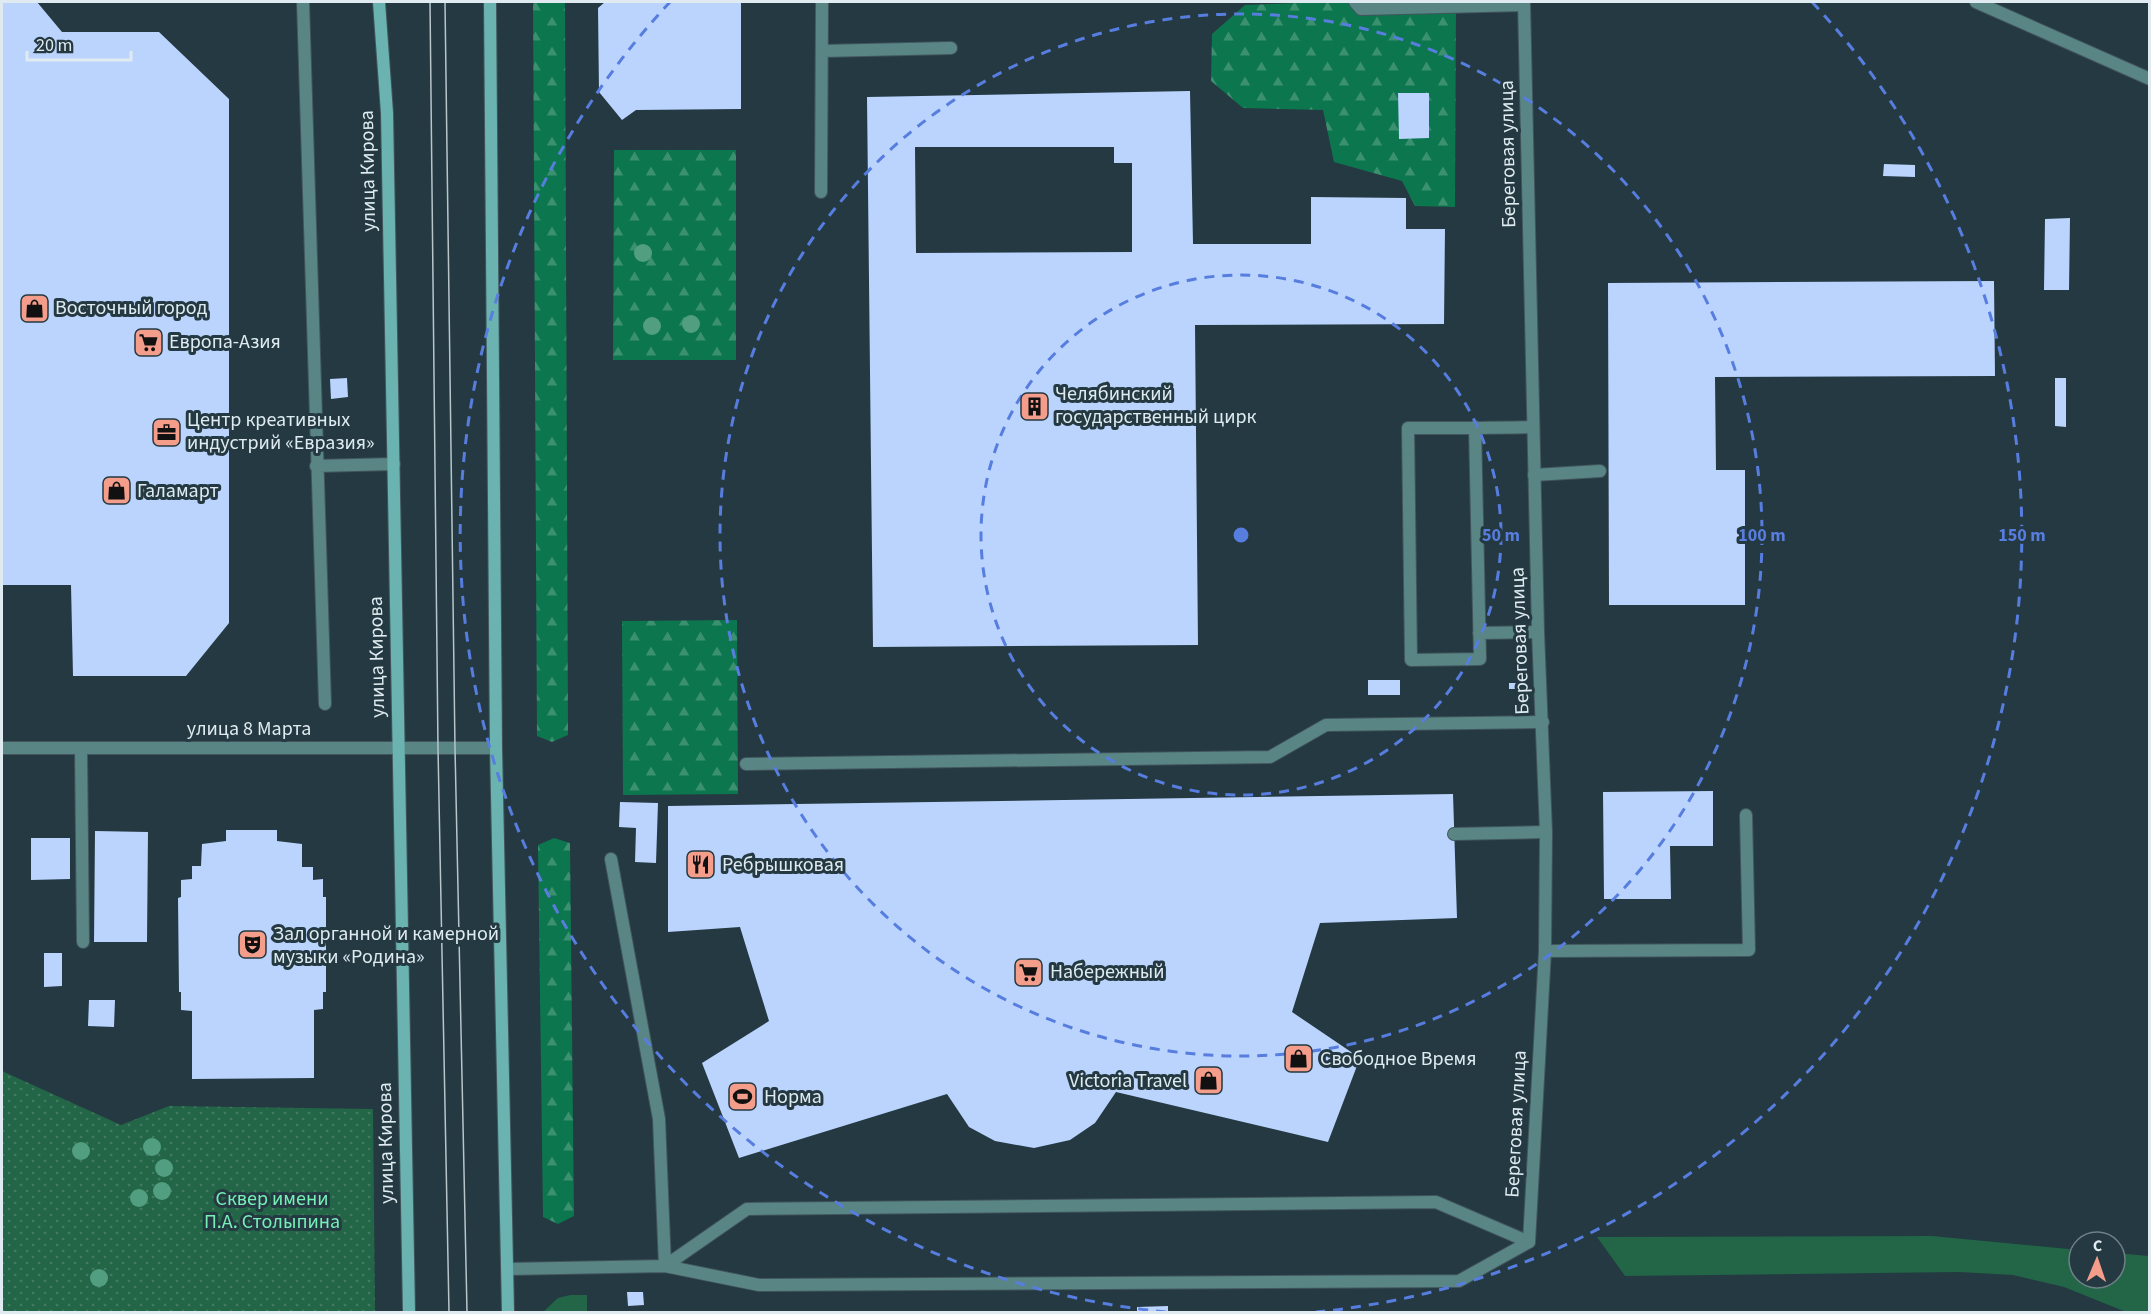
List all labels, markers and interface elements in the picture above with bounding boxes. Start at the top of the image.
scale bar [27,24,130,62]
text: 20 m [36,33,72,58]
street label: Береговая улица [1493,80,1523,228]
street label: улица Кирова [353,110,383,232]
shop icon: Восточный город [18,292,50,324]
place label: Восточный город [55,294,208,322]
supermarket icon: Европа-Азия [132,326,164,358]
place label: Европа-Азия [169,328,281,356]
place label: Челябинский государственный цирк [1055,380,1257,431]
building icon: Челябинский государственный цирк [1018,390,1050,422]
place label: Центр креативных индустрий «Евразия» [187,406,375,457]
office icon: Центр креативных индустрий «Евразия» [150,416,182,448]
shop icon: Галамарт [100,475,132,507]
place label: Галамарт [137,477,219,505]
text: 50 m [1482,523,1520,548]
text: 100 m [1738,523,1786,548]
text: 150 m [1998,523,2046,548]
centre of rings [1231,525,1251,545]
street label: Береговая улица [1503,567,1537,715]
street label: улица Кирова [362,596,392,718]
street label: улица 8 Марта [187,715,311,743]
restaurant icon: Ребрышковая [685,849,717,881]
place label: Ребрышковая [722,851,844,879]
place label: Зал органной и камерной музыки «Родина» [273,920,499,971]
theatre icon: Зал органной и камерной музыки «Родина» [236,929,268,961]
supermarket icon: Набережный [1013,956,1045,988]
place label: Набережный [1050,958,1165,986]
shop icon: Свободное Время [1283,1043,1315,1075]
place label: Свободное Время [1320,1045,1477,1073]
street label: Береговая улица [1498,1050,1534,1198]
shop icon: Victoria Travel [1192,1065,1224,1097]
place label: Victoria Travel [1069,1067,1187,1095]
sports icon: Норма [727,1081,759,1113]
street label: улица Кирова [371,1082,401,1204]
place label: Норма [764,1083,822,1111]
park label: Сквер имени П.А. Столыпина [204,1185,340,1236]
north arrow [2067,1230,2127,1290]
text: С [2092,1235,2103,1257]

